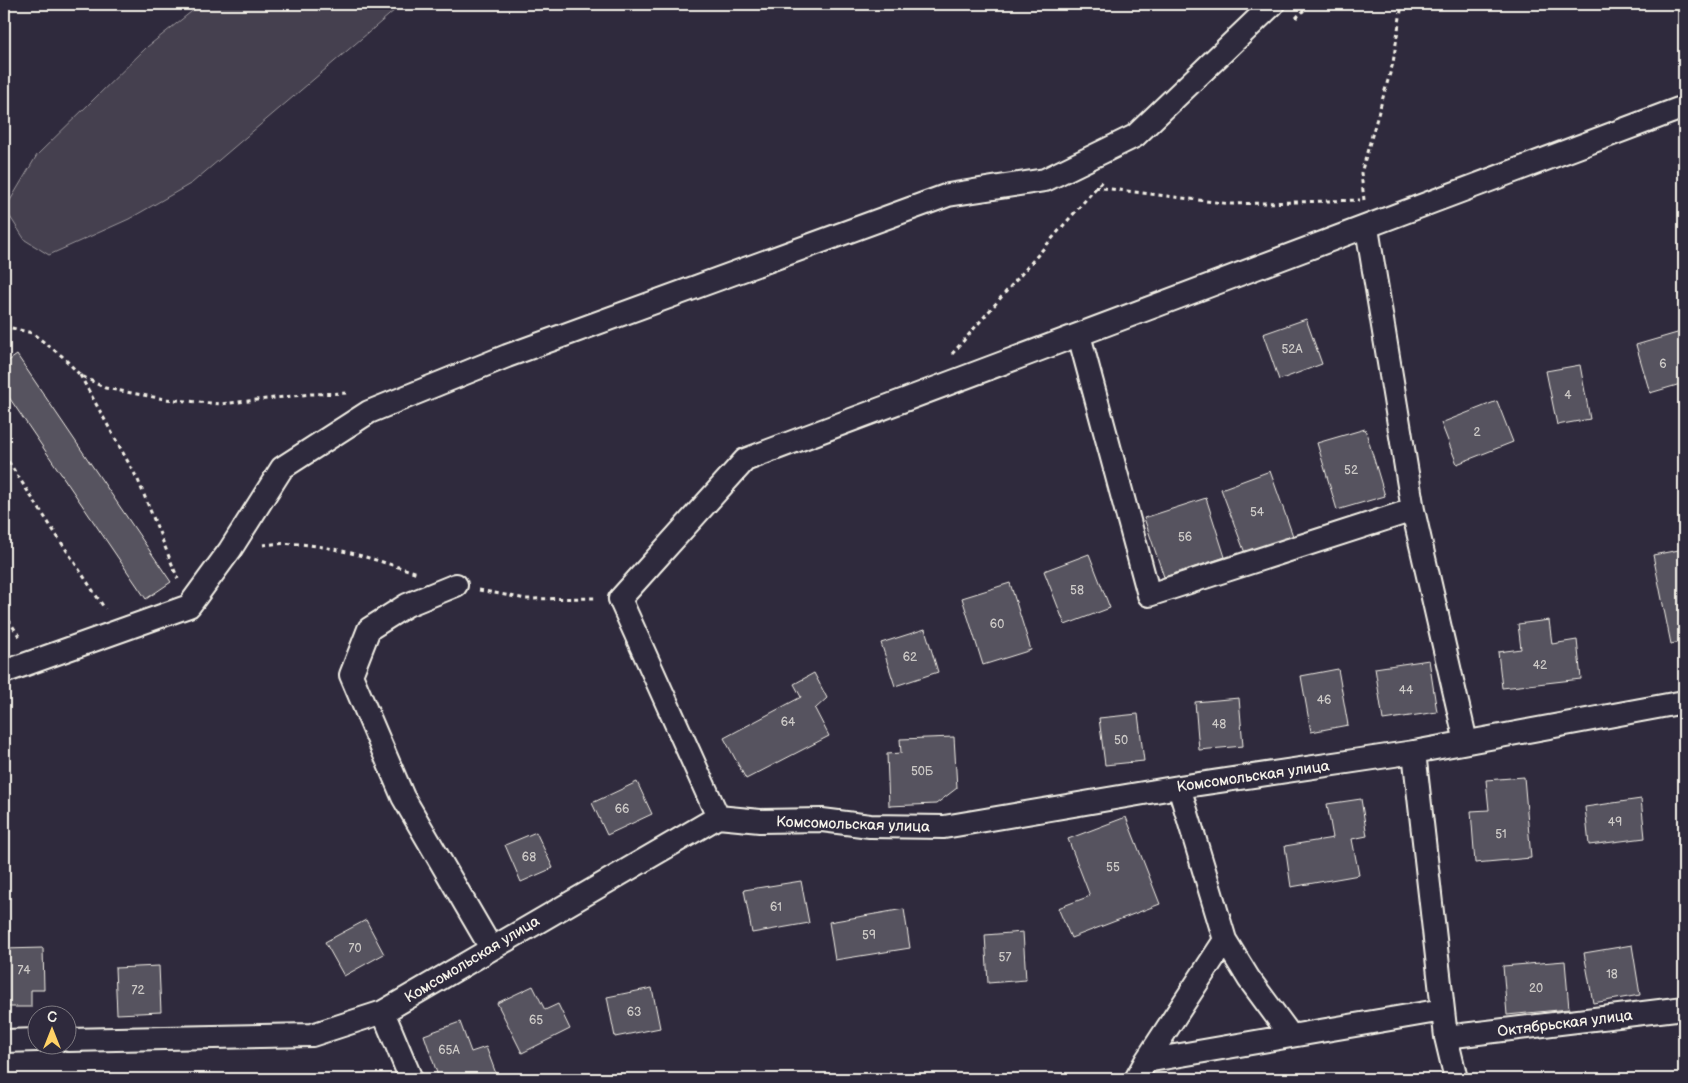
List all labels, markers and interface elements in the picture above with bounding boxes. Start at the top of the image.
house number: 52А [1281,342,1303,357]
house number: 6 [1659,357,1667,372]
house number: 4 [1564,388,1572,403]
house number: 2 [1473,425,1481,440]
house number: 52 [1344,463,1358,478]
house number: 54 [1250,505,1265,520]
house number: 56 [1178,530,1192,545]
house number: 58 [1070,583,1084,598]
house number: 60 [990,617,1004,632]
house number: 62 [903,650,917,665]
house number: 42 [1533,658,1547,673]
house number: 44 [1399,683,1414,698]
house number: 46 [1317,693,1331,708]
house number: 64 [781,715,796,730]
house number: 48 [1212,717,1226,732]
house number: 50 [1114,733,1128,748]
street label: Комсомольская улица [1176,756,1331,797]
house number: 50Б [911,764,934,779]
house number: 66 [615,802,629,817]
street label: Комсомольская улица [776,812,930,837]
house number: 49 [1608,815,1622,830]
house number: 51 [1495,827,1507,842]
house number: 68 [522,850,536,865]
house number: 55 [1106,860,1120,875]
house number: 61 [770,900,782,915]
street label: Комсомольская улица [401,912,543,1007]
house number: 59 [862,928,876,943]
house number: 70 [349,941,361,956]
house number: 57 [999,950,1011,965]
house number: 74 [17,963,31,978]
house number: 18 [1606,967,1618,982]
house number: 20 [1529,981,1543,996]
house number: 72 [132,983,144,998]
house number: 63 [627,1005,641,1020]
north arrow [28,1006,78,1056]
street label: Октябрьская улица [1496,1006,1634,1041]
text: С [47,1009,57,1026]
house number: 65 [529,1013,543,1028]
house number: 65А [438,1043,460,1058]

